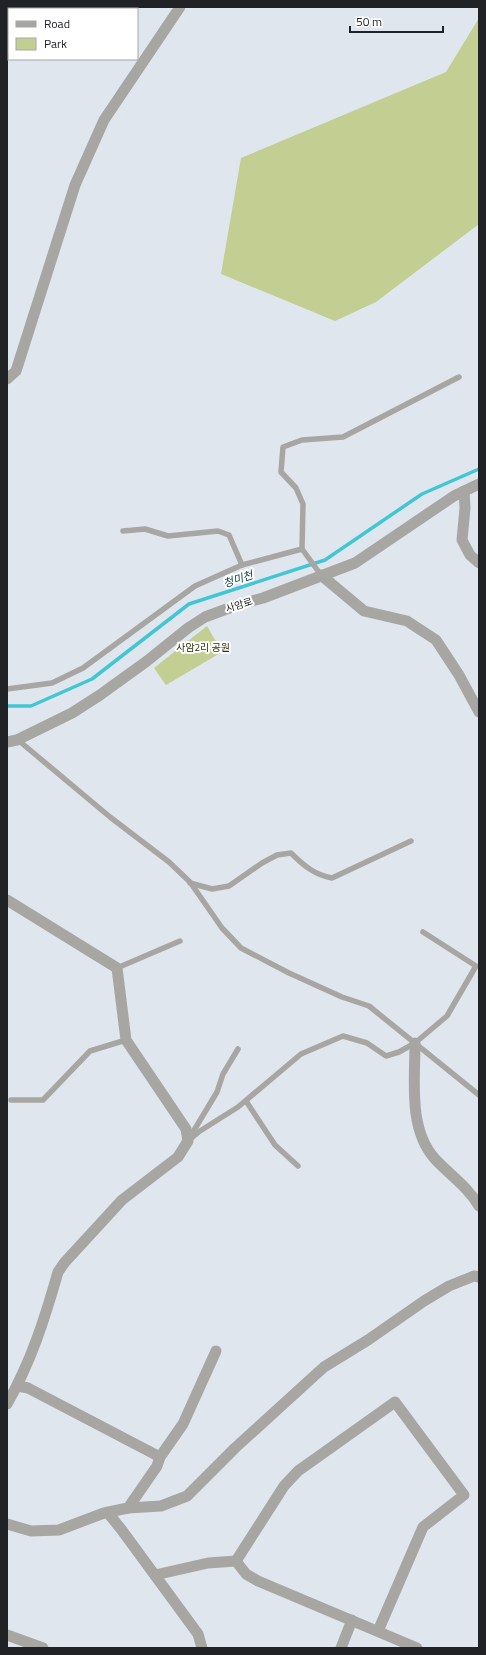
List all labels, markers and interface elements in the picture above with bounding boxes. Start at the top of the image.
legend [8,8,138,60]
scale bar [350,8,443,34]
text: 50 m [356,12,382,31]
text: Road [44,14,70,33]
text: Park [44,34,67,53]
water label: 청미천 [221,566,257,591]
street label: 사암로 [224,594,254,616]
park label: 사암2리 공원 [176,640,230,655]

